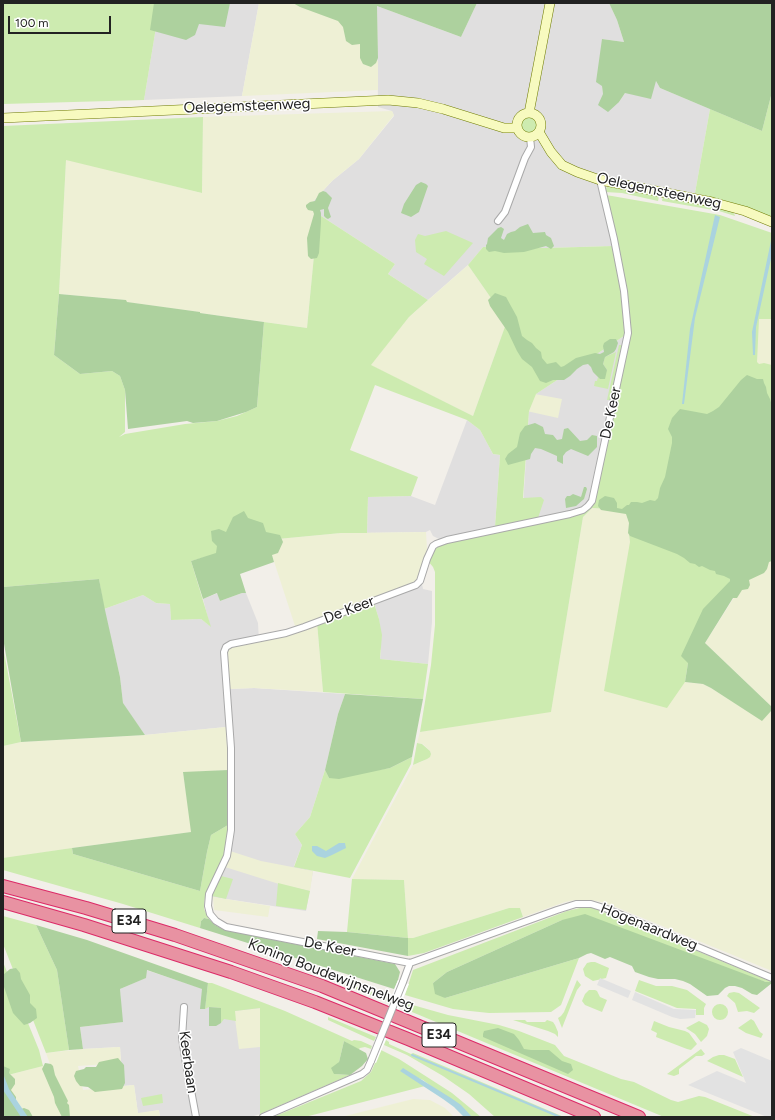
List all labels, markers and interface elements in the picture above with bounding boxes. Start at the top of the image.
scale bar [10,8,113,34]
text: 100 m [15,16,49,30]
street label: Oelegemsteenweg [183,95,311,117]
street label: Oelegemsteenweg [595,169,723,213]
street label: De Keer [597,385,625,441]
street label: De Keer [321,592,377,628]
street label: Hogenaardweg [598,899,700,955]
road number: E34 [112,909,146,933]
street label: De Keer [302,933,358,961]
street label: Koning Boudewijnsnelweg [245,935,417,1015]
road number: E34 [422,1023,456,1047]
street label: Keerbaan [175,1030,201,1094]

